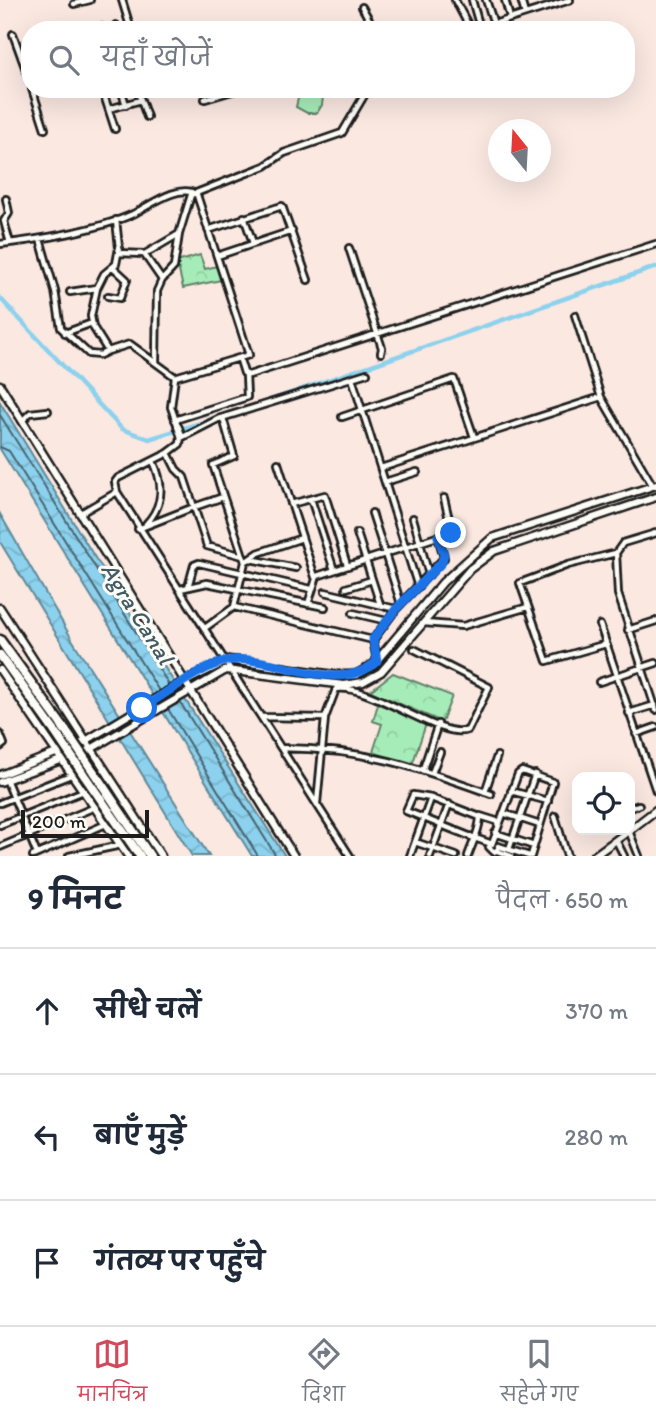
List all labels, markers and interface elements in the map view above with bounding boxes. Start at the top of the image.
search box [21,21,635,98]
icon: search [45,41,83,79]
text: यहाँ खोजें [101,41,212,73]
north arrow [488,119,551,182]
route end [435,517,466,548]
water label: Agra Canal [95,557,182,671]
route start [126,692,157,723]
map controls [572,772,635,835]
button: locate [572,772,635,835]
scale bar [21,807,149,839]
text: 200 m [32,810,86,833]
text: 9 मिनट [28,880,123,917]
text: पैदल · 650 m [496,886,628,914]
icon: ahead [28,992,66,1030]
text: सीधे चलें [95,993,201,1025]
text: 370 m [565,997,628,1025]
icon: left [28,1118,66,1156]
text: बाएँ मुड़ें [95,1119,185,1151]
text: 280 m [565,1123,628,1151]
icon: arrive [28,1244,66,1282]
text: गंतव्य पर पहुँचे [95,1245,265,1277]
tab: मानचित्र [77,1335,147,1415]
tab: दिशा [302,1335,345,1415]
tab: सहेजे गए [500,1335,579,1415]

